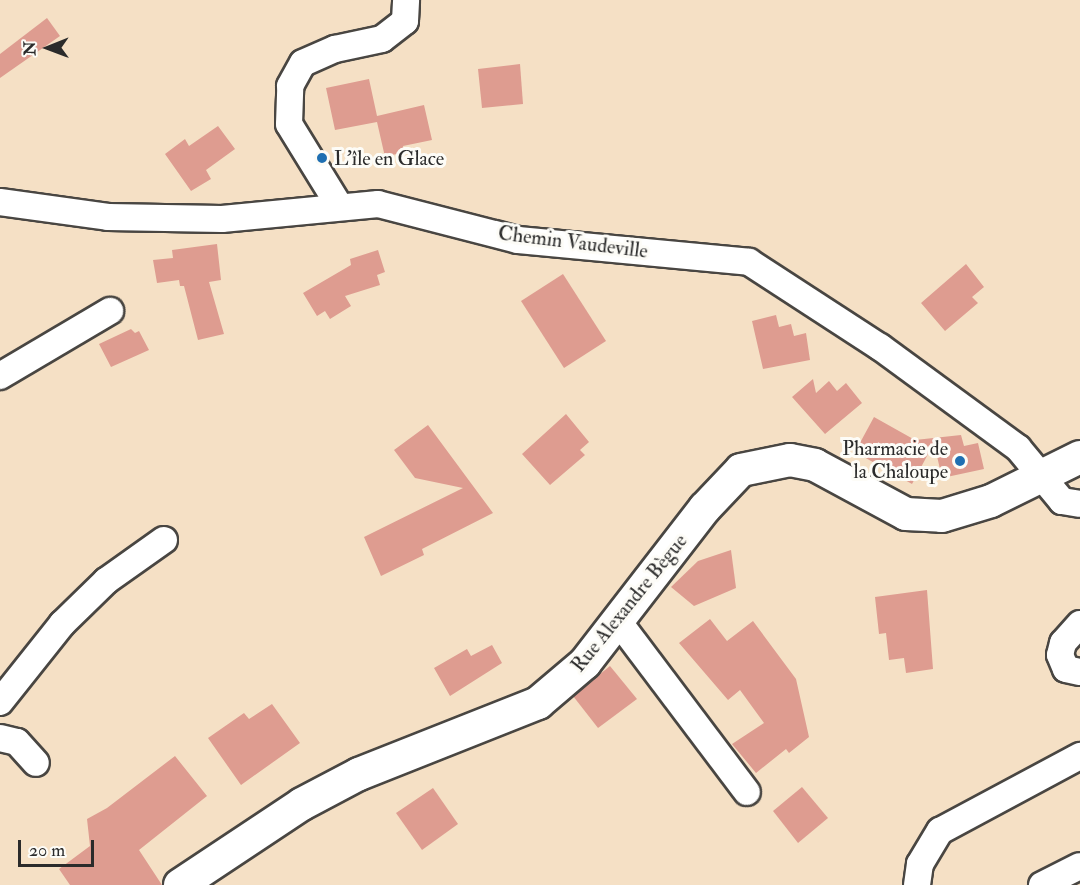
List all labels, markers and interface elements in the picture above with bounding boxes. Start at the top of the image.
north arrow [18,18,78,78]
text: N [20,41,40,56]
place label: L'île en Glace [334,146,444,170]
marker: L'île en Glace [315,151,329,165]
street label: Chemin Vaudeville [497,221,649,263]
place label: Pharmacie de la Chaloupe [842,437,948,484]
marker: Pharmacie de la Chaloupe [953,454,967,468]
street label: Rue Alexandre Bègue [566,529,692,677]
scale bar [21,828,98,866]
text: 20 m [29,839,65,862]

